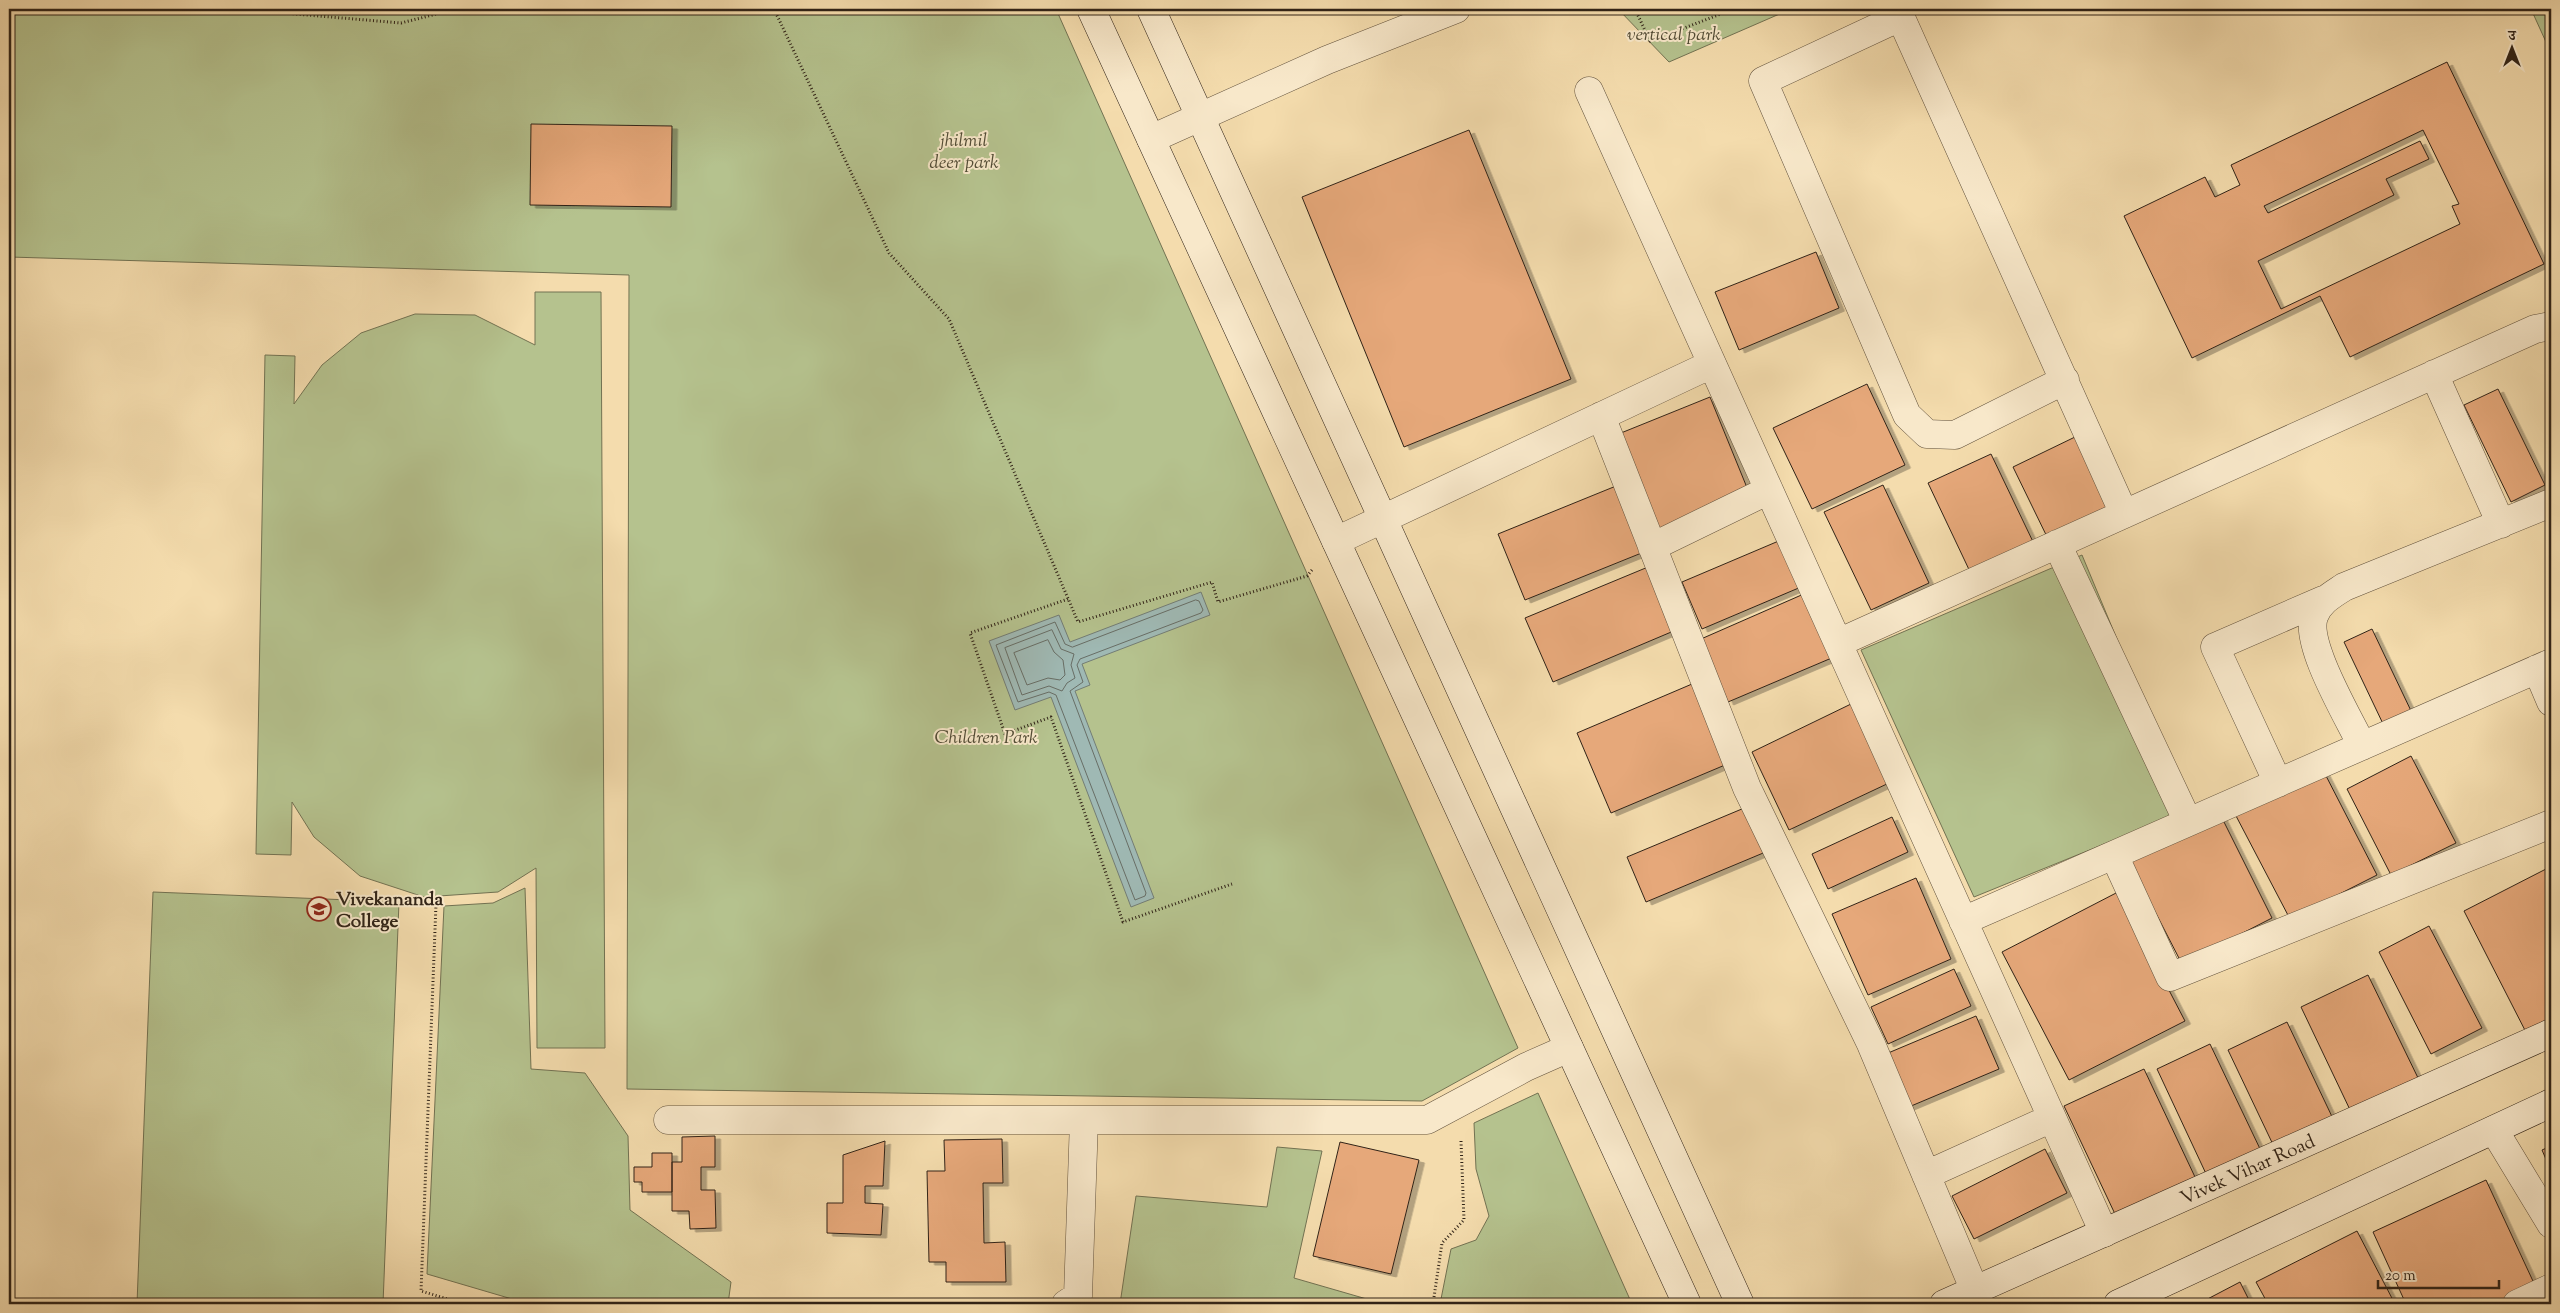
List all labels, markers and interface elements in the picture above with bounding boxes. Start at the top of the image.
park label: vertical park [1627,22,1721,49]
north arrow [2488,22,2538,72]
text: उ [2507,27,2516,47]
park label: jhilmil deer park [929,128,999,177]
park label: Children Park [934,725,1038,752]
place label: Vivekananda College [336,887,444,936]
school or university icon: Vivekananda College [306,896,332,922]
street label: Vivek Vihar Road [2176,1129,2320,1213]
scale bar [2378,1258,2499,1290]
text: 20 m [2385,1266,2416,1287]

